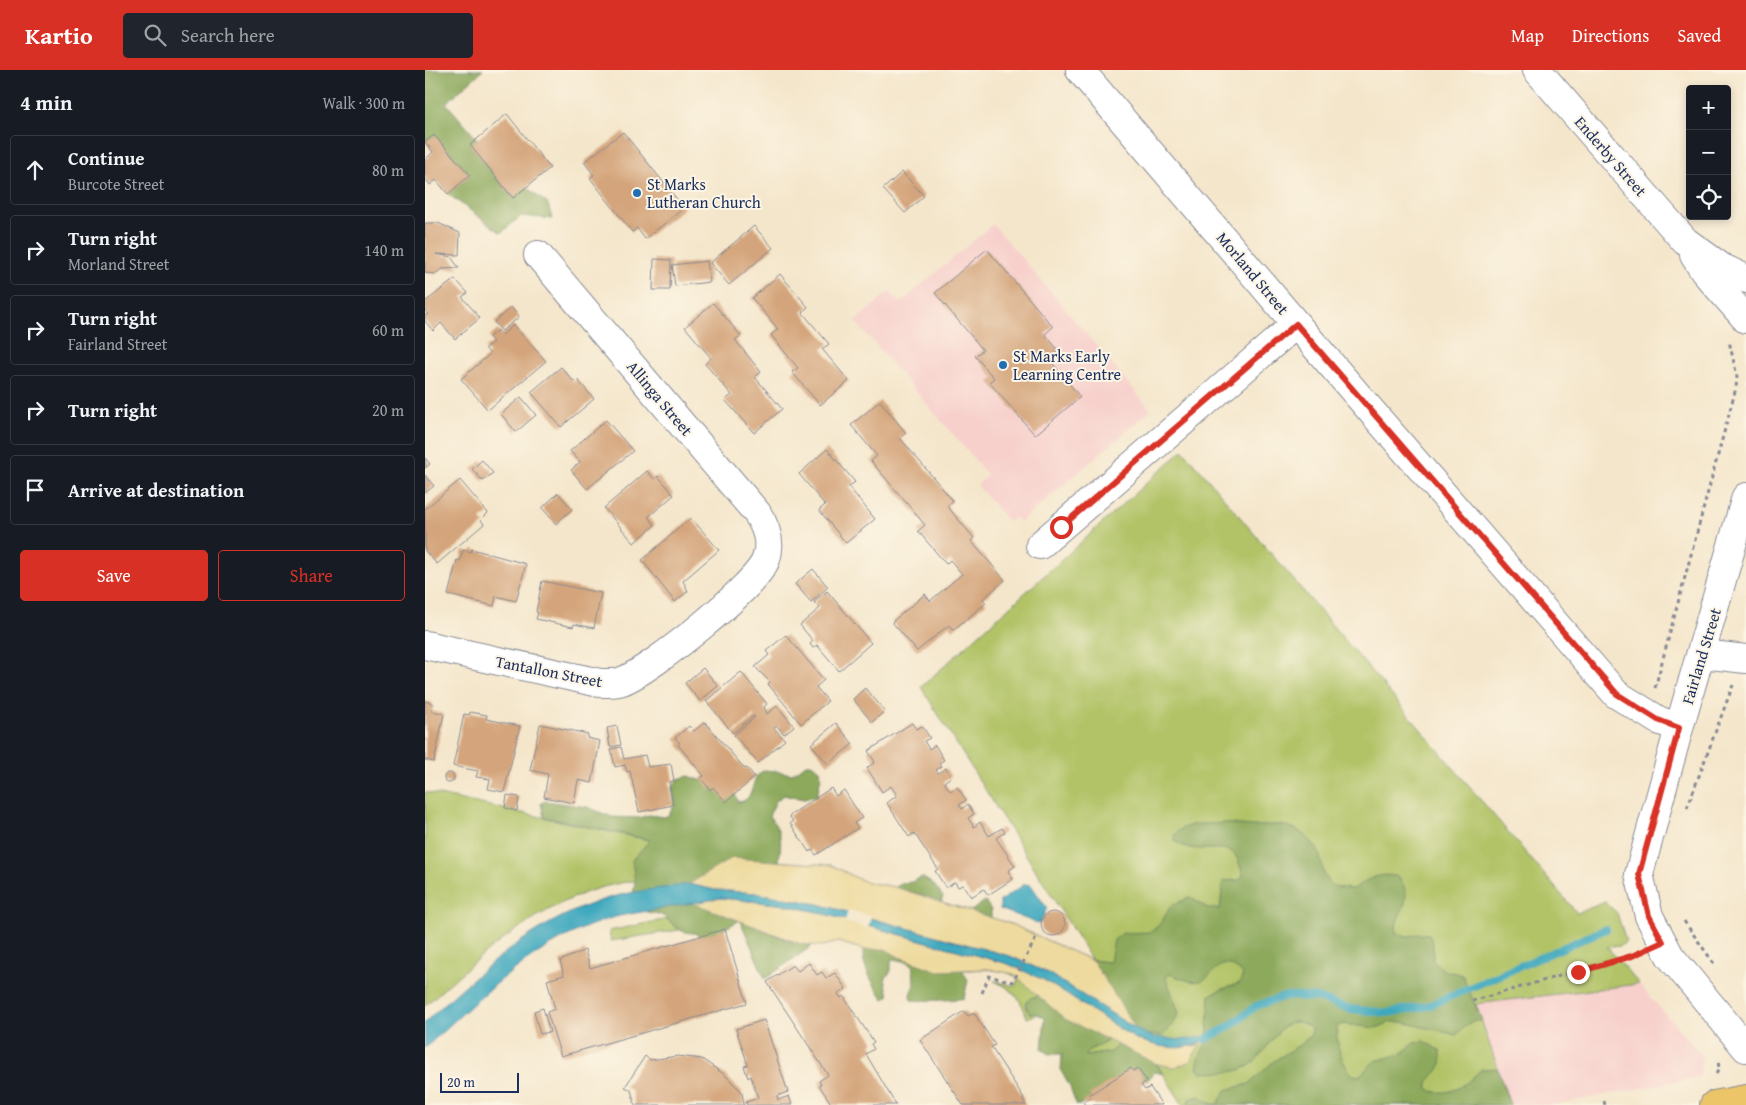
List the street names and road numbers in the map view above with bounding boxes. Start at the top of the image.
street label: Enderby Street [1569,110,1653,202]
street label: Morland Street [1211,226,1295,320]
street label: Allinga Street [621,355,699,441]
street label: Fairland Street [1675,605,1727,707]
street label: Tantallon Street [494,649,605,693]

